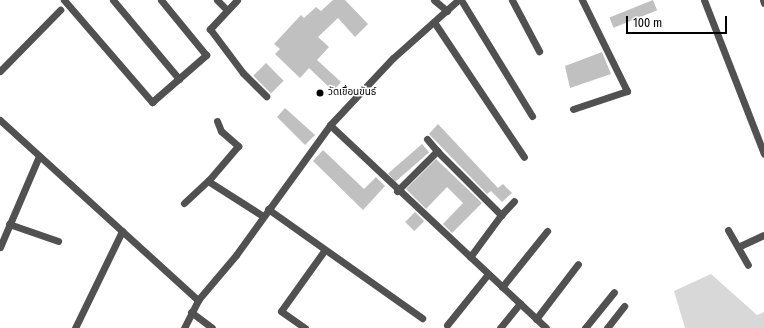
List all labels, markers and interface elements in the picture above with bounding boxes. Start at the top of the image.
scale bar [628,8,729,34]
text: 100 m [633,16,662,30]
place label: วัดเขื่อนขันธ์ [328,87,376,99]
marker: วัดเขื่อนขันธ์ [315,88,325,98]

